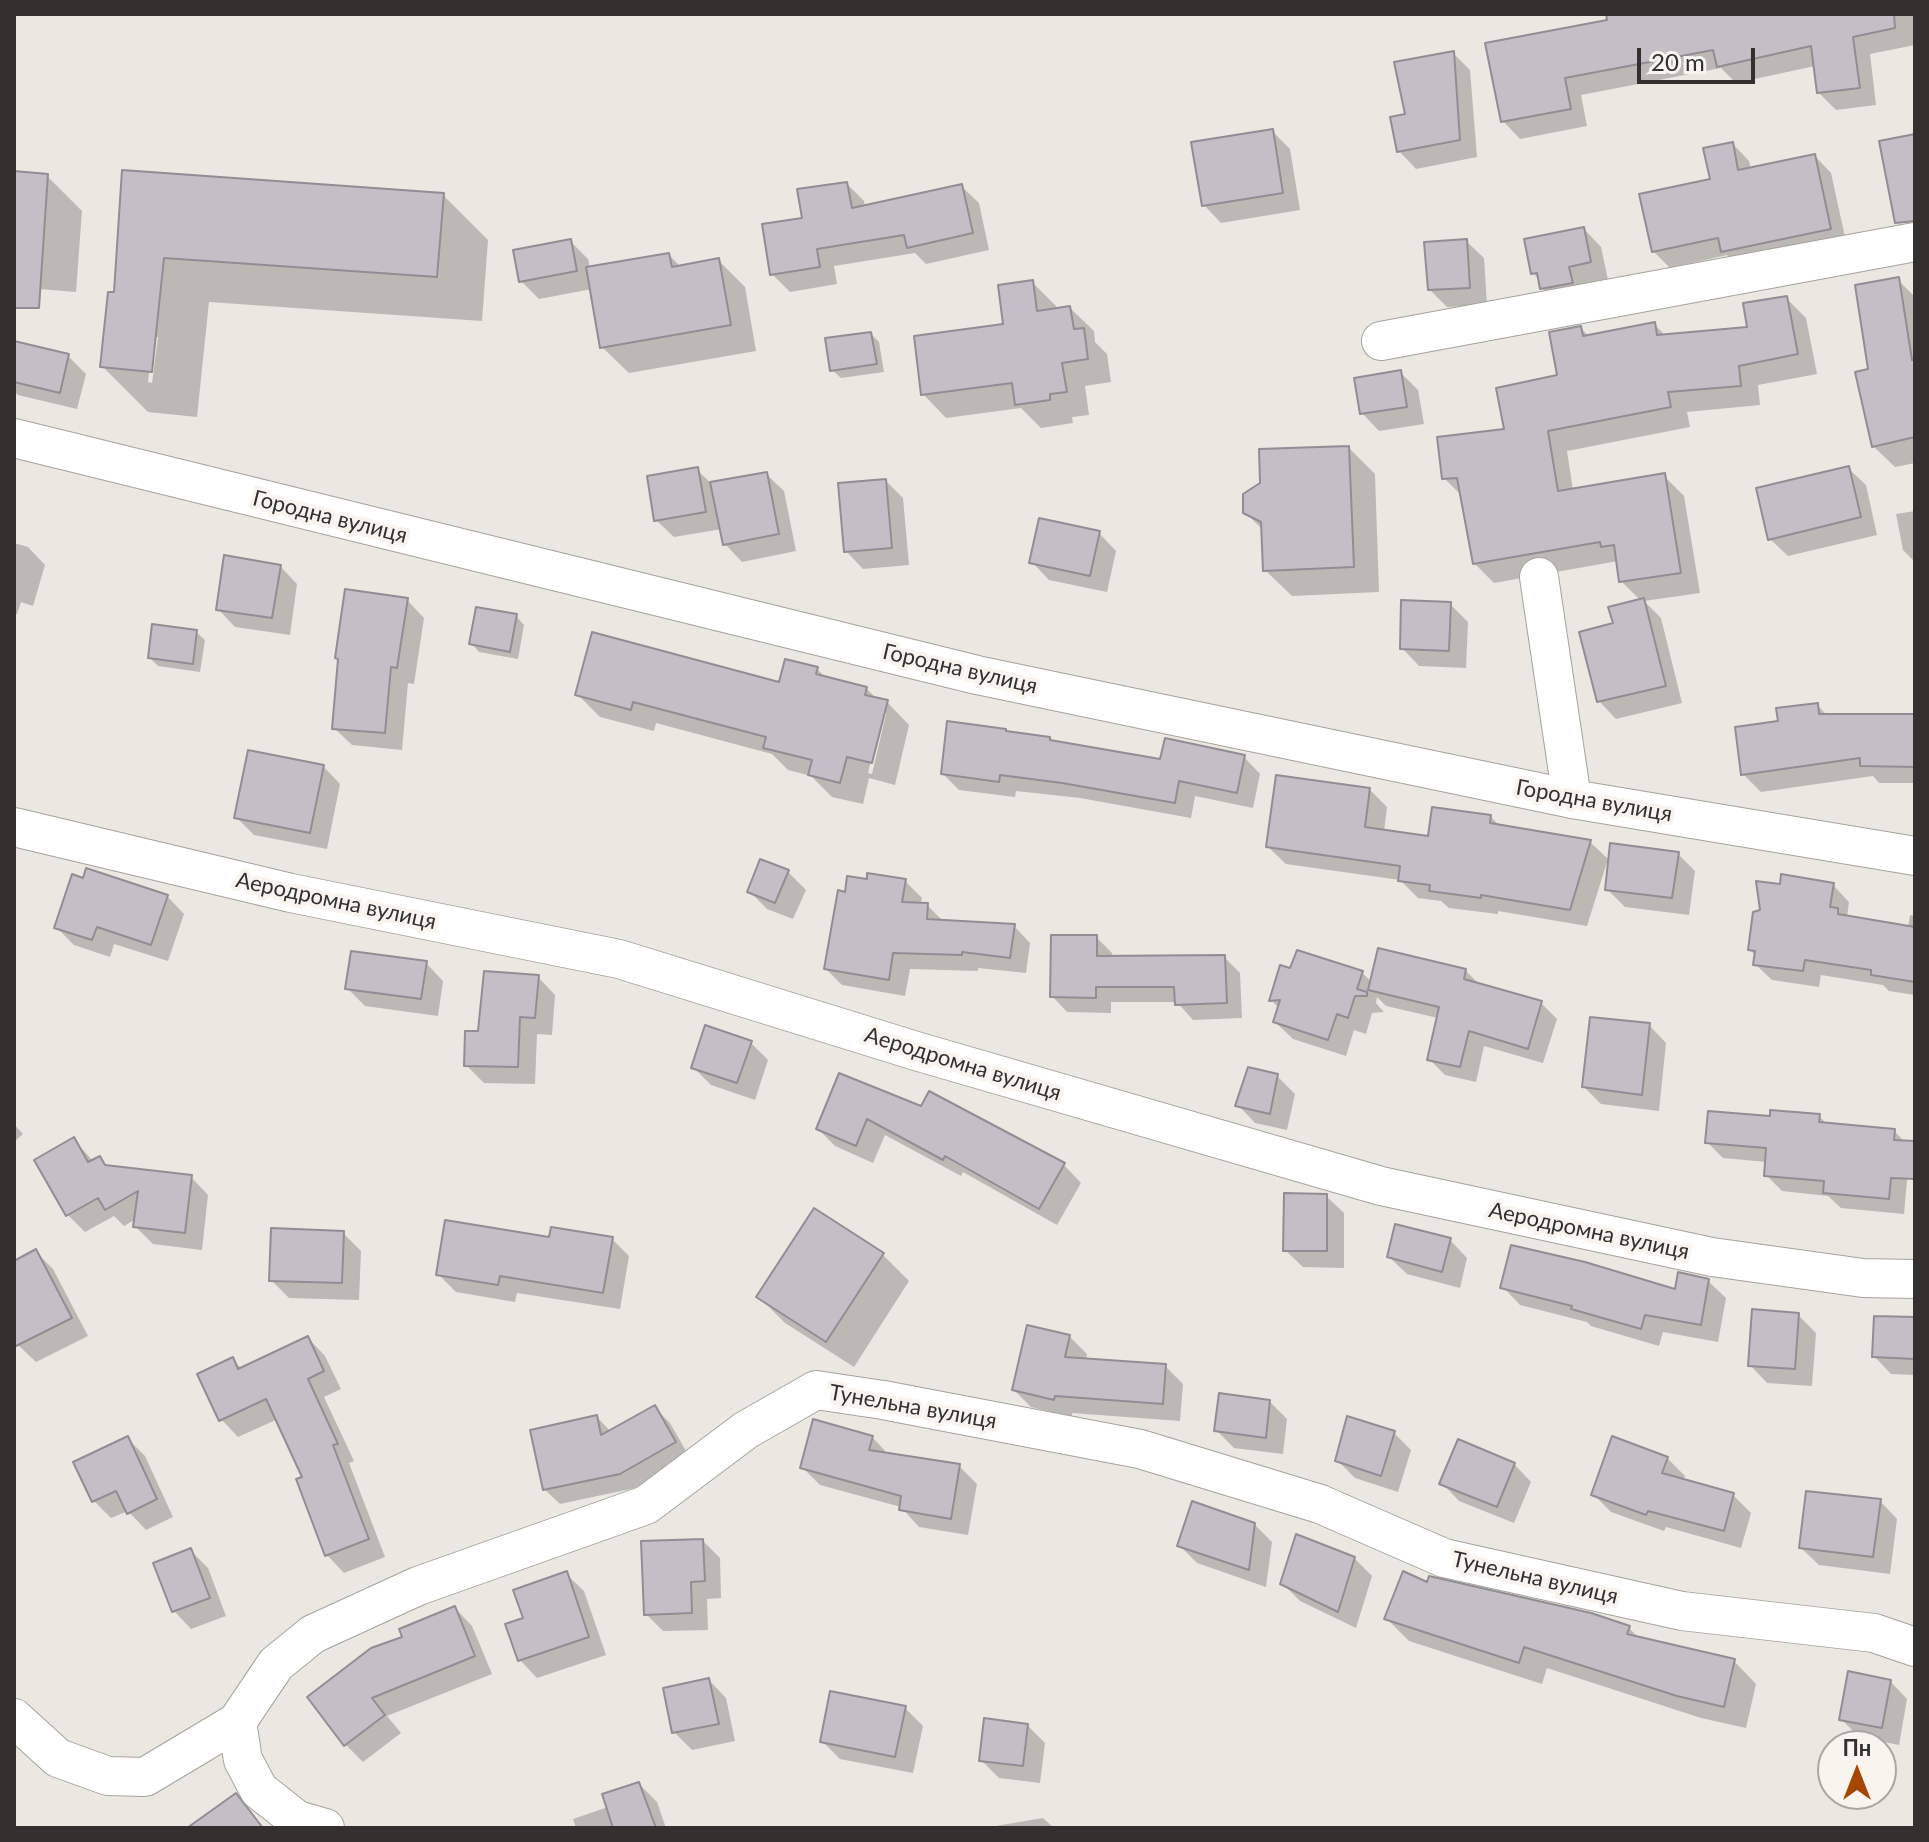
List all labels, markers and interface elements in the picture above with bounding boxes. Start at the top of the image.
scale bar [1641,32,1759,82]
text: 20 m [1651,47,1705,76]
street label: Городна вулиця [250,485,410,549]
street label: Городна вулиця [880,638,1040,700]
street label: Городна вулиця [1514,774,1674,828]
street label: Аеродромна вулиця [233,867,439,935]
street label: Аеродромна вулиця [862,1022,1064,1106]
street label: Аеродромна вулиця [1486,1197,1692,1265]
street label: Тунельна вулиця [827,1379,999,1435]
street label: Тунельна вулиця [1449,1546,1621,1610]
north arrow [1817,1730,1897,1810]
text: Пн [1843,1734,1871,1761]

